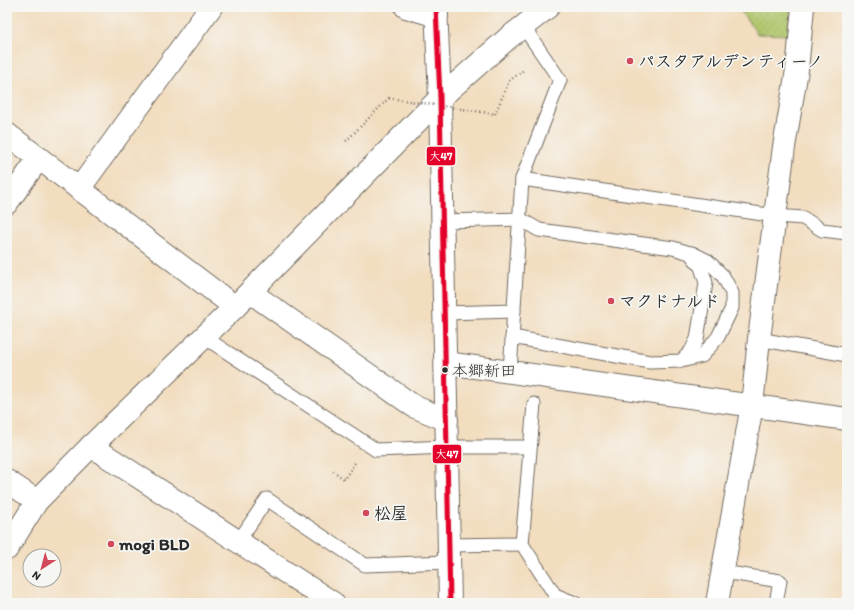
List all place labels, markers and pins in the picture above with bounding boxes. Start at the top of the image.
place label: パスタアルデンティーノ [638,51,823,71]
marker: パスタアルデンティーノ [625,56,635,66]
place label: マクドナルド [619,291,720,311]
marker: マクドナルド [606,296,616,306]
place label: 本郷新田 [452,361,516,380]
marker: 本郷新田 [440,365,450,375]
place label: 松屋 [374,503,408,523]
marker: 松屋 [361,508,371,518]
place label: mogi BLD [118,534,190,555]
marker: mogi BLD [106,539,116,549]

